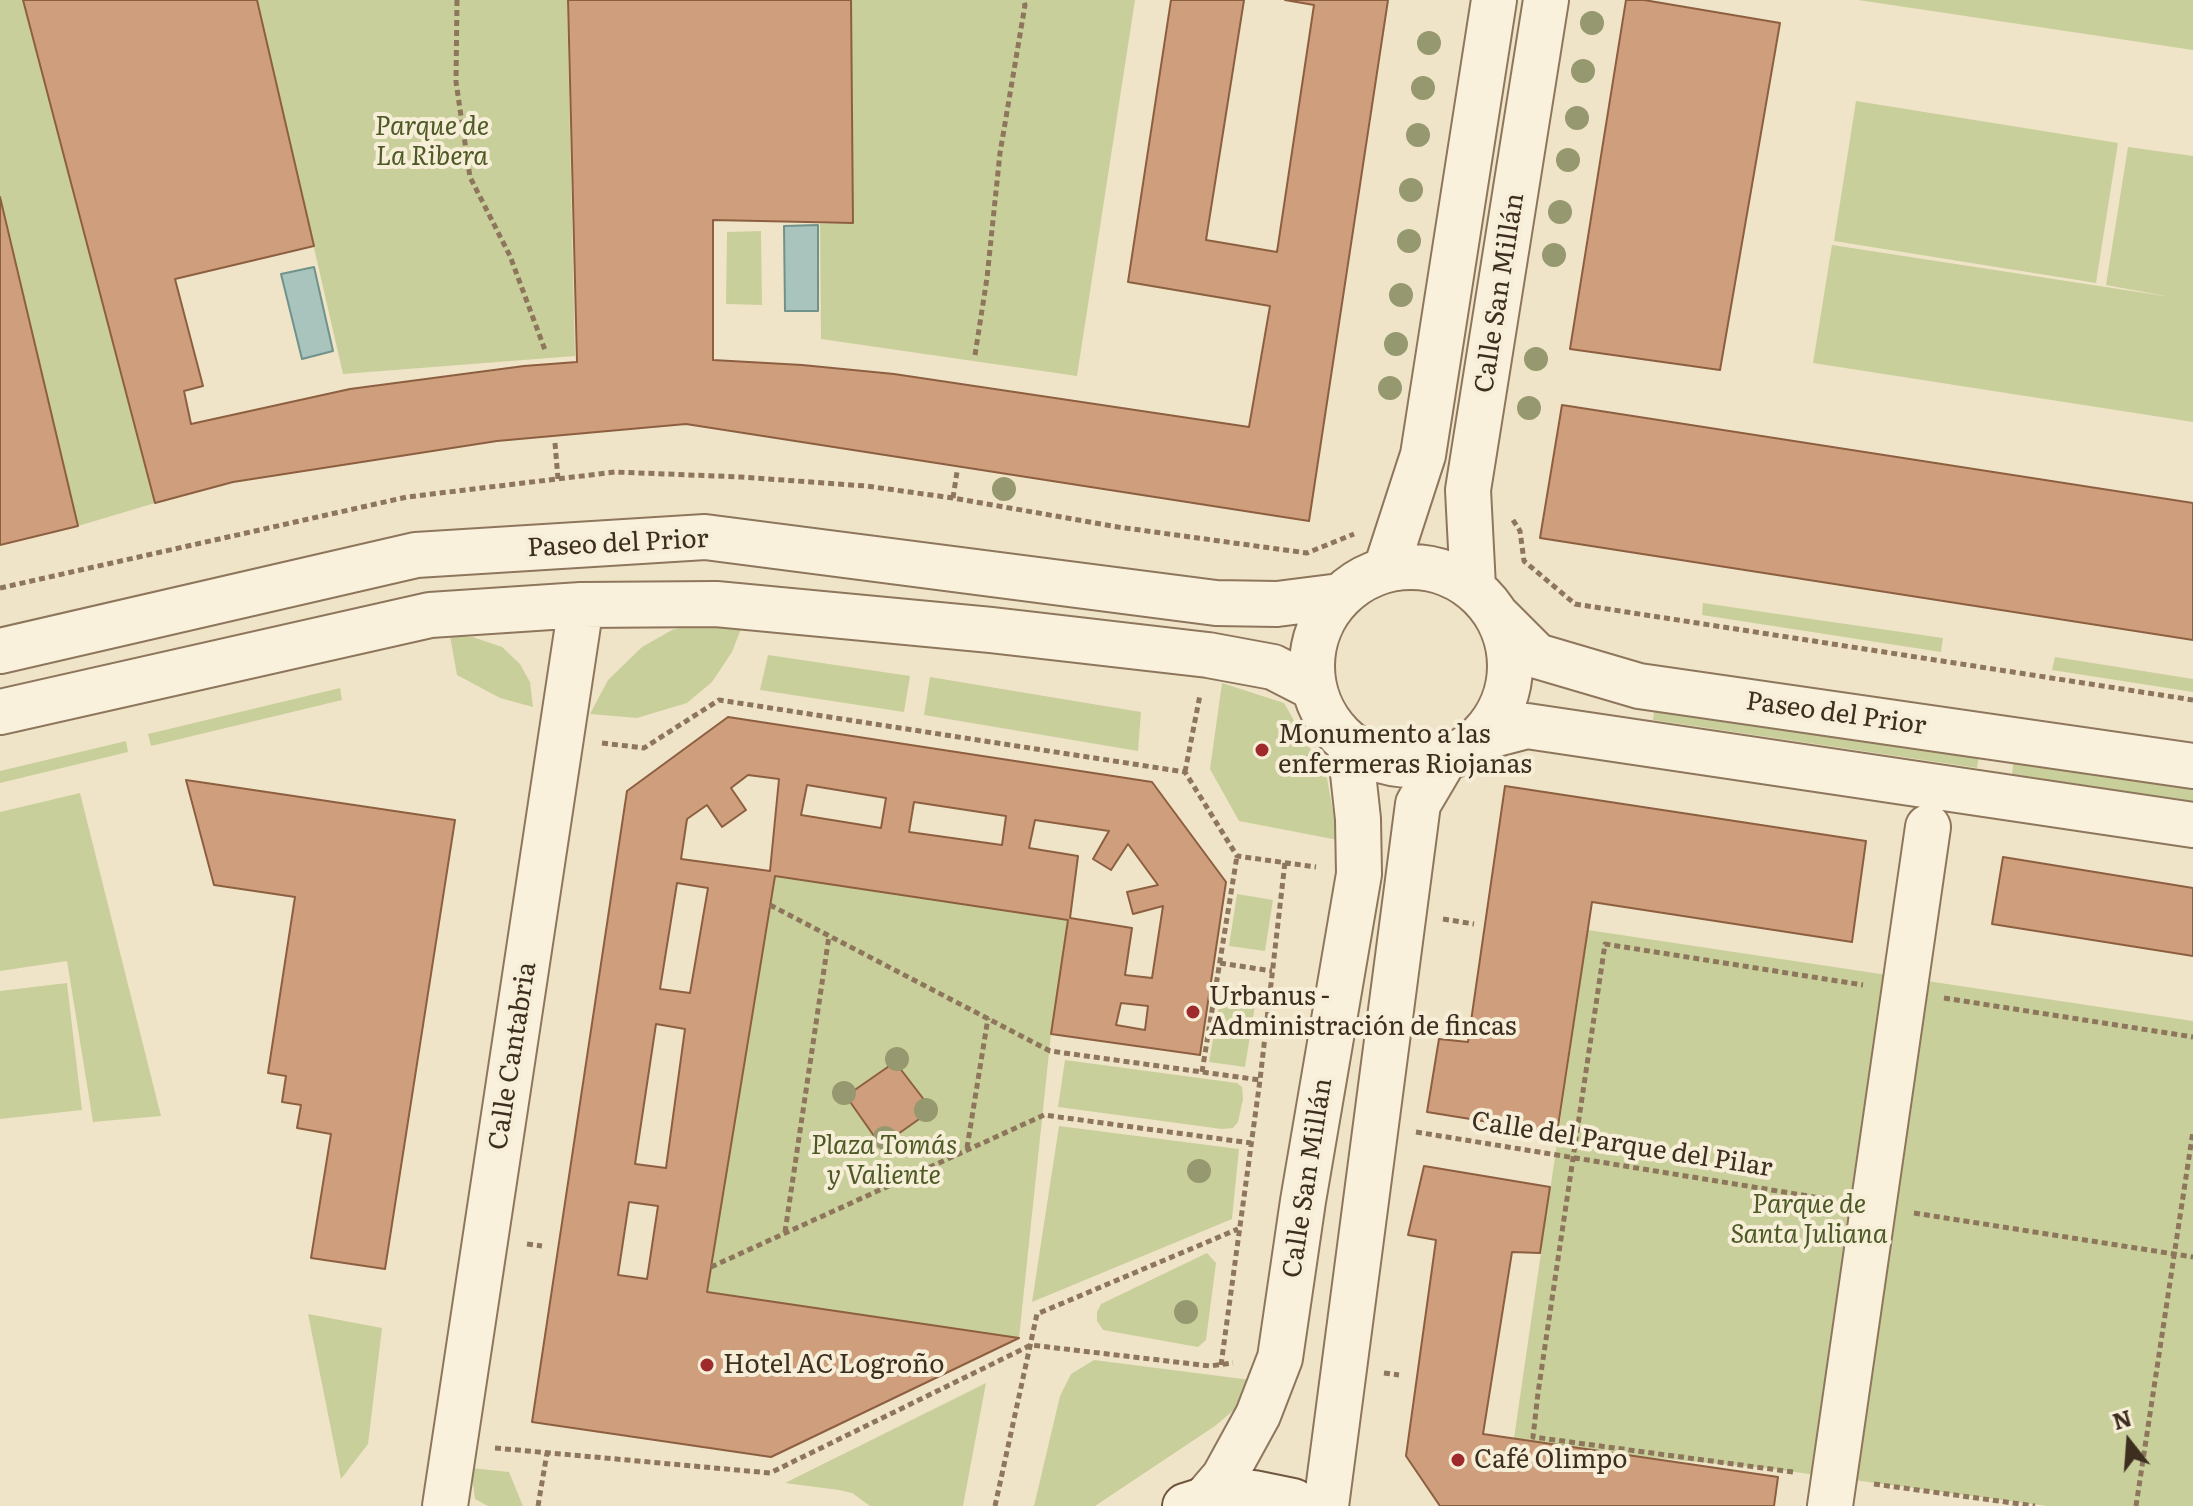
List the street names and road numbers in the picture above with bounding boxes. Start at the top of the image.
street label: Calle San Millán [1469,191,1531,395]
street label: Paseo del Prior [526,524,710,564]
street label: Paseo del Prior [1744,686,1928,742]
street label: Calle Cantabria [483,960,543,1152]
street label: Calle San Millán [1277,1076,1339,1280]
street label: Calle del Parque del Pilar [1469,1106,1775,1184]

